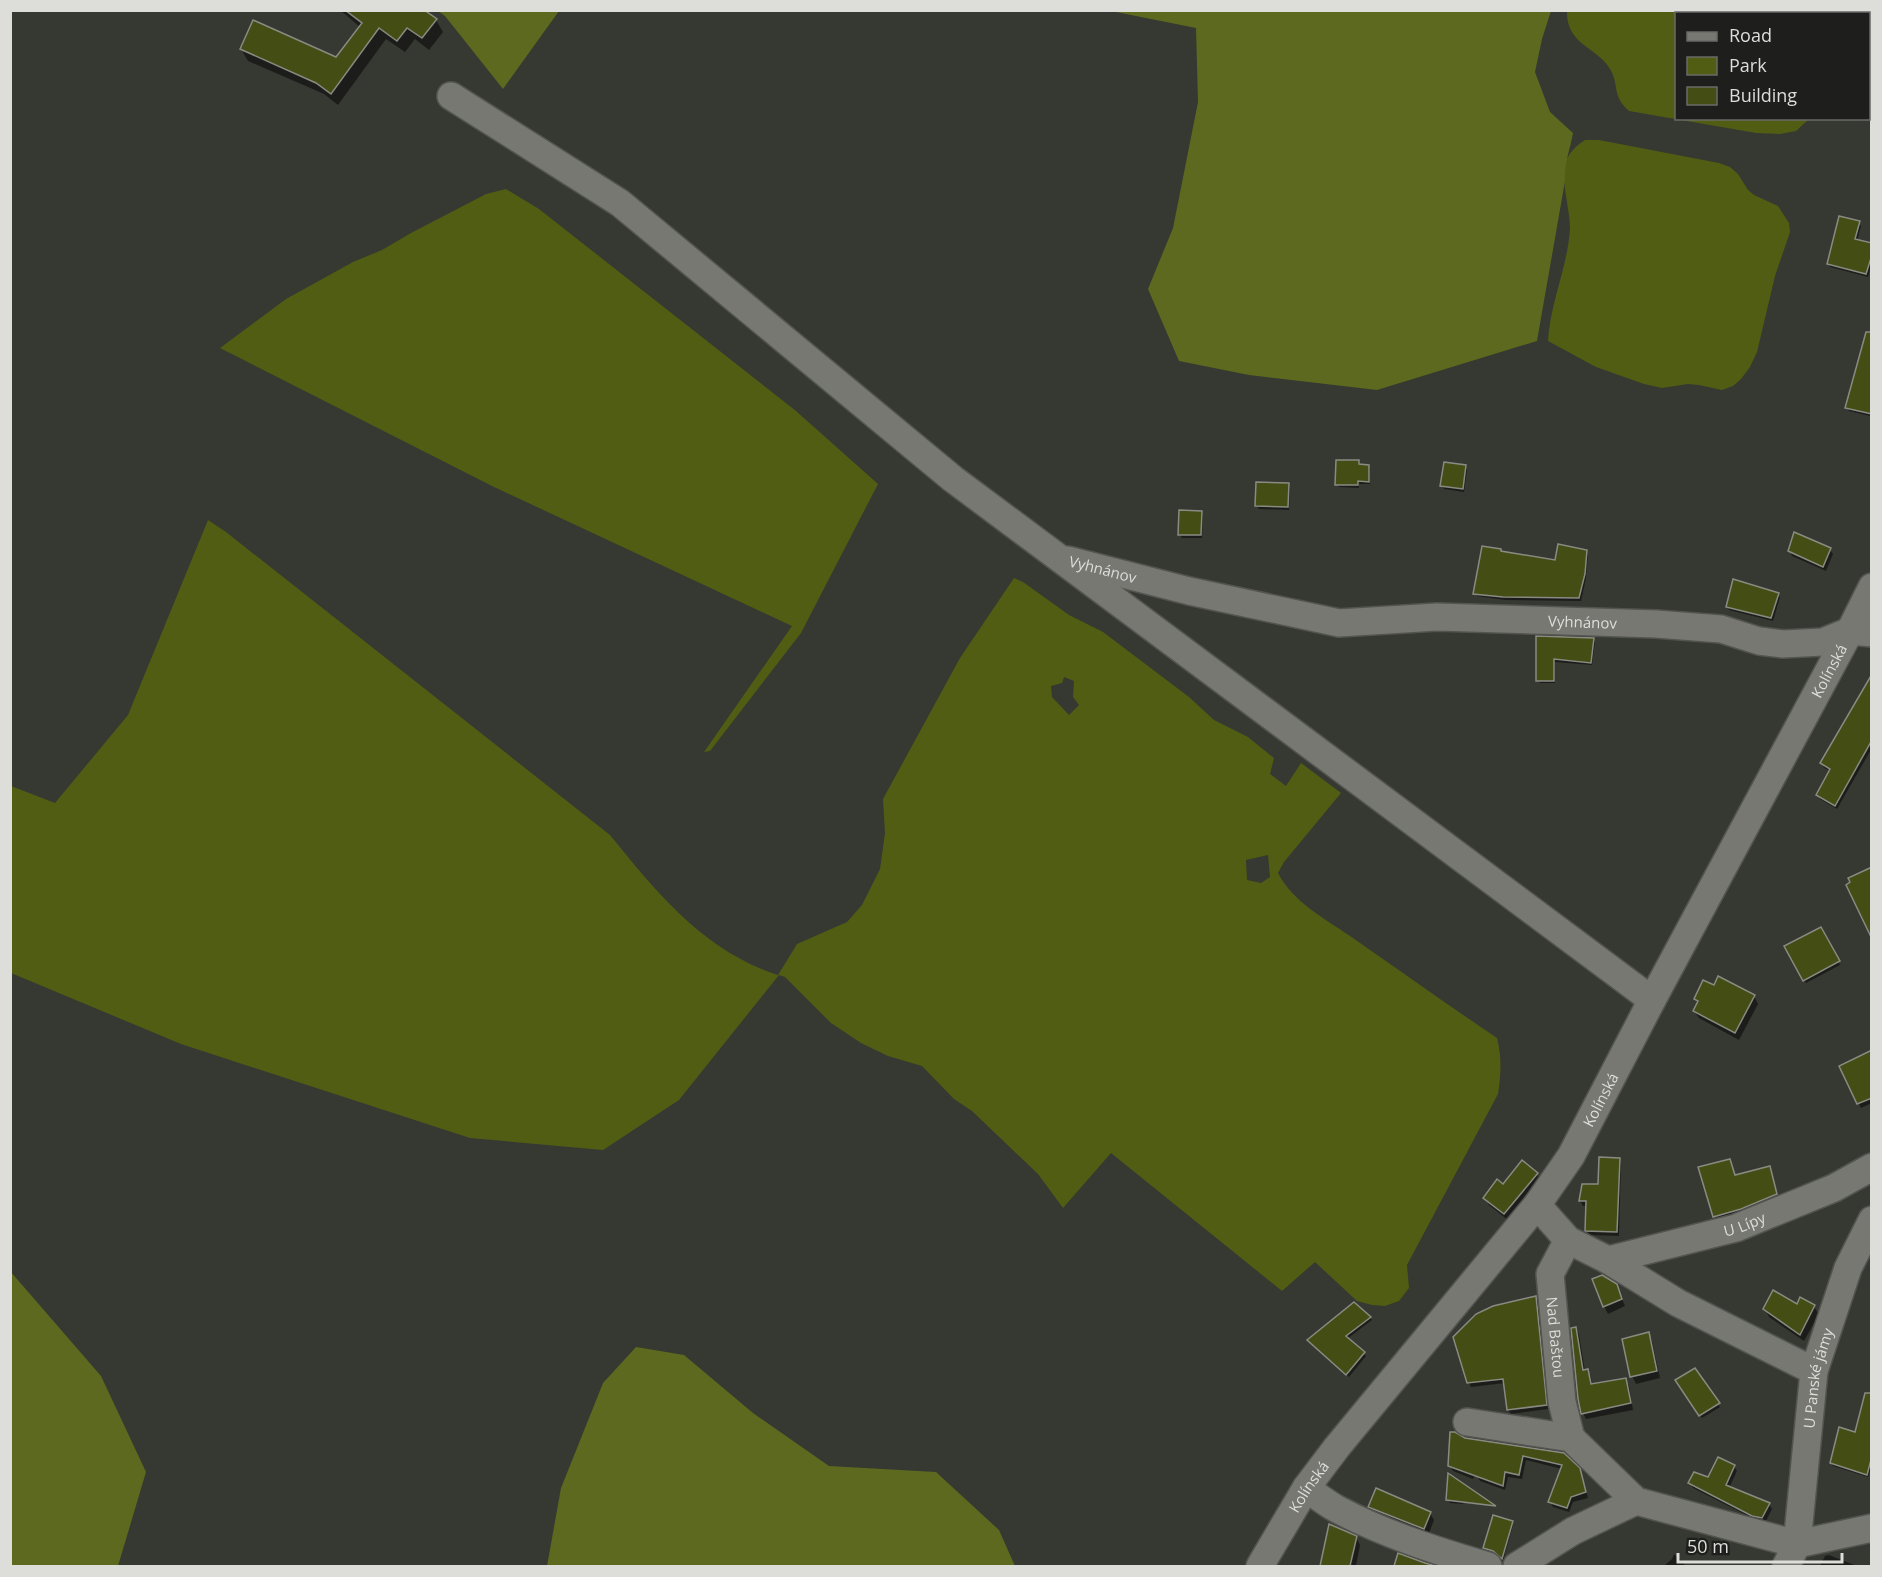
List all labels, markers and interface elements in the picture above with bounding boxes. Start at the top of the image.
legend [1675,12,1870,120]
text: Road [1729,23,1772,47]
text: Park [1729,53,1767,77]
text: Building [1729,83,1797,107]
street label: Vyhnánov [1067,551,1139,587]
street label: Vyhnánov [1548,611,1618,633]
street label: Kolínská [1806,640,1851,701]
street label: Kolínská [1578,1069,1623,1130]
street label: U Lípy [1721,1207,1769,1241]
street label: Nad Baštou [1542,1296,1570,1379]
street label: U Panské jámy [1798,1325,1838,1429]
street label: Kolínská [1284,1457,1333,1516]
scale bar [1678,1526,1842,1564]
text: 50 m [1687,1534,1729,1558]

